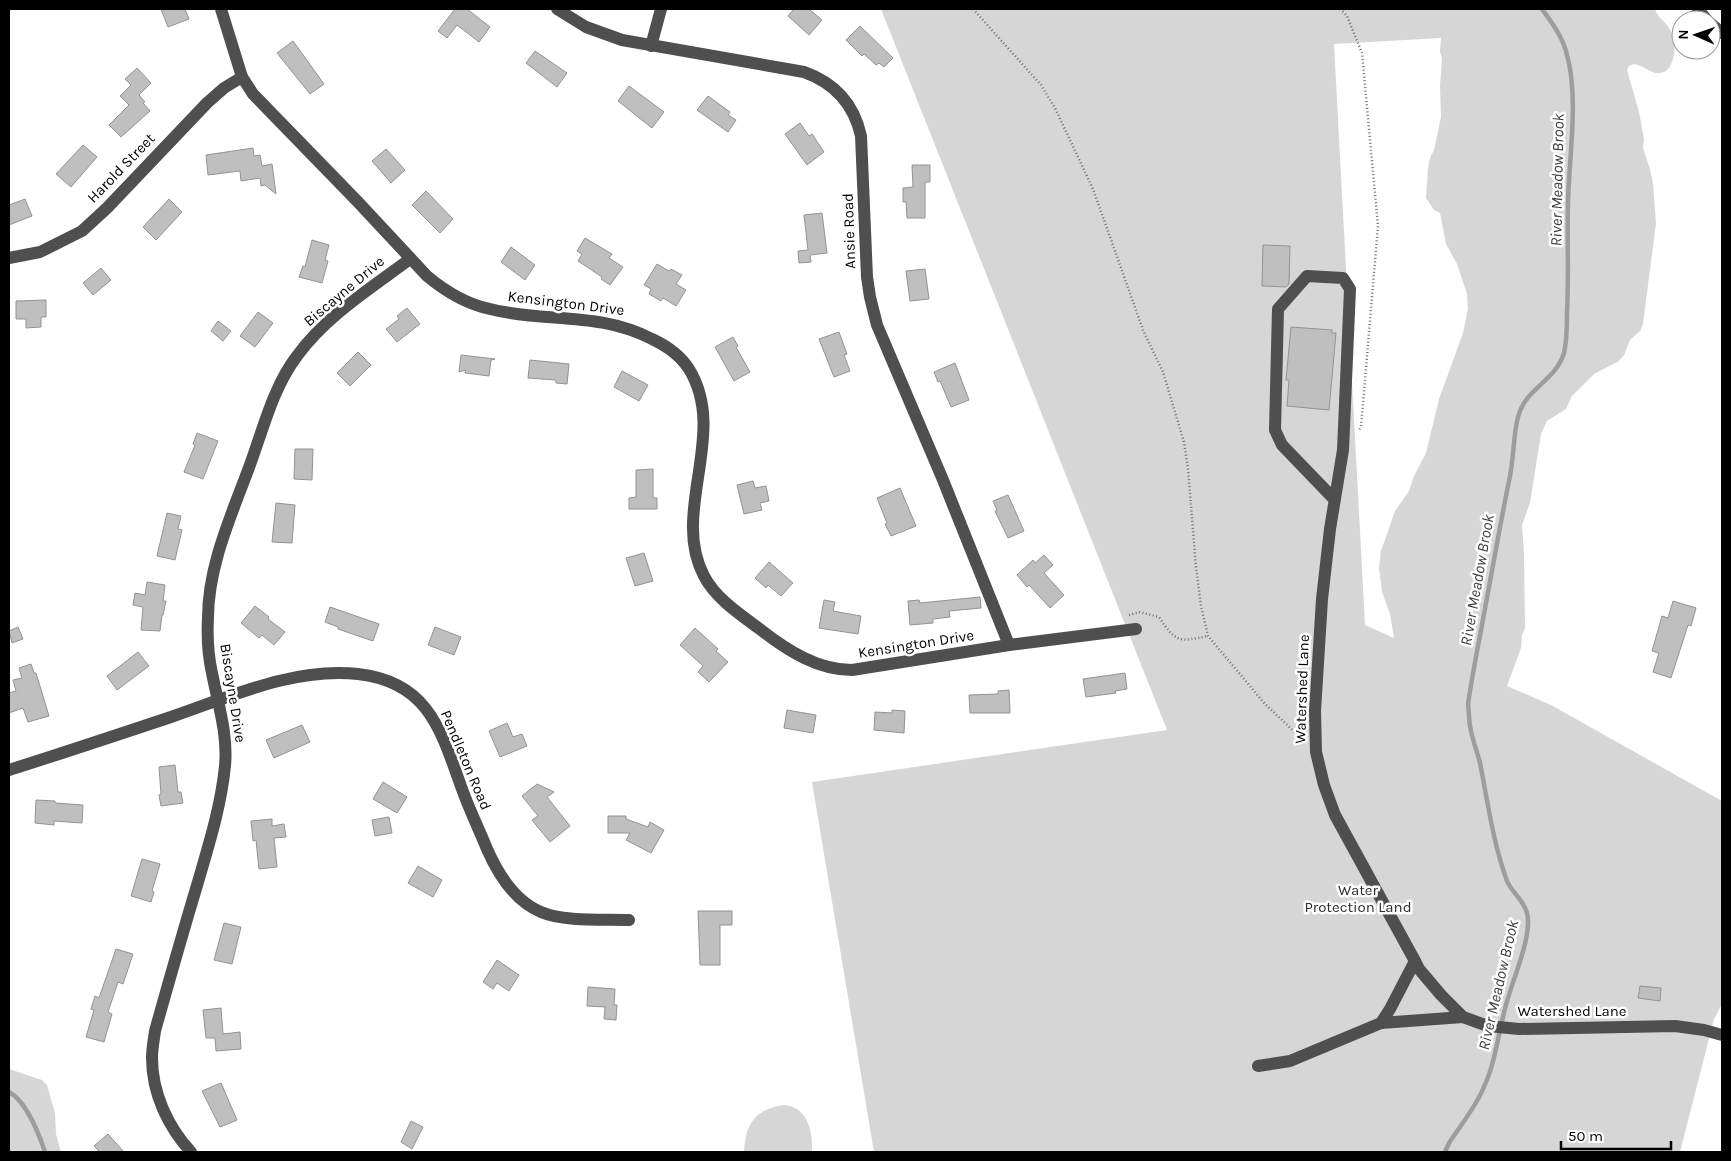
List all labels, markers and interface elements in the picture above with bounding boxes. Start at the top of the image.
north arrow [1671,10,1721,60]
text: N [1675,29,1692,40]
water label: River Meadow Brook [1546,113,1568,247]
street label: Harold Street [83,129,159,207]
street label: Ansie Road [839,193,859,269]
street label: Biscayne Drive [300,252,388,330]
street label: Kensington Drive [507,287,625,319]
water label: River Meadow Brook [1456,512,1498,647]
street label: Kensington Drive [857,626,975,662]
street label: Watershed Lane [1291,634,1313,744]
street label: Biscayne Drive [216,642,250,744]
street label: Pendleton Road [437,707,495,813]
park label: Water Protection Land [1304,881,1412,916]
water label: River Meadow Brook [1474,917,1522,1052]
street label: Watershed Lane [1517,1002,1627,1020]
scale bar [1561,1118,1671,1150]
text: 50 m [1568,1127,1603,1145]

